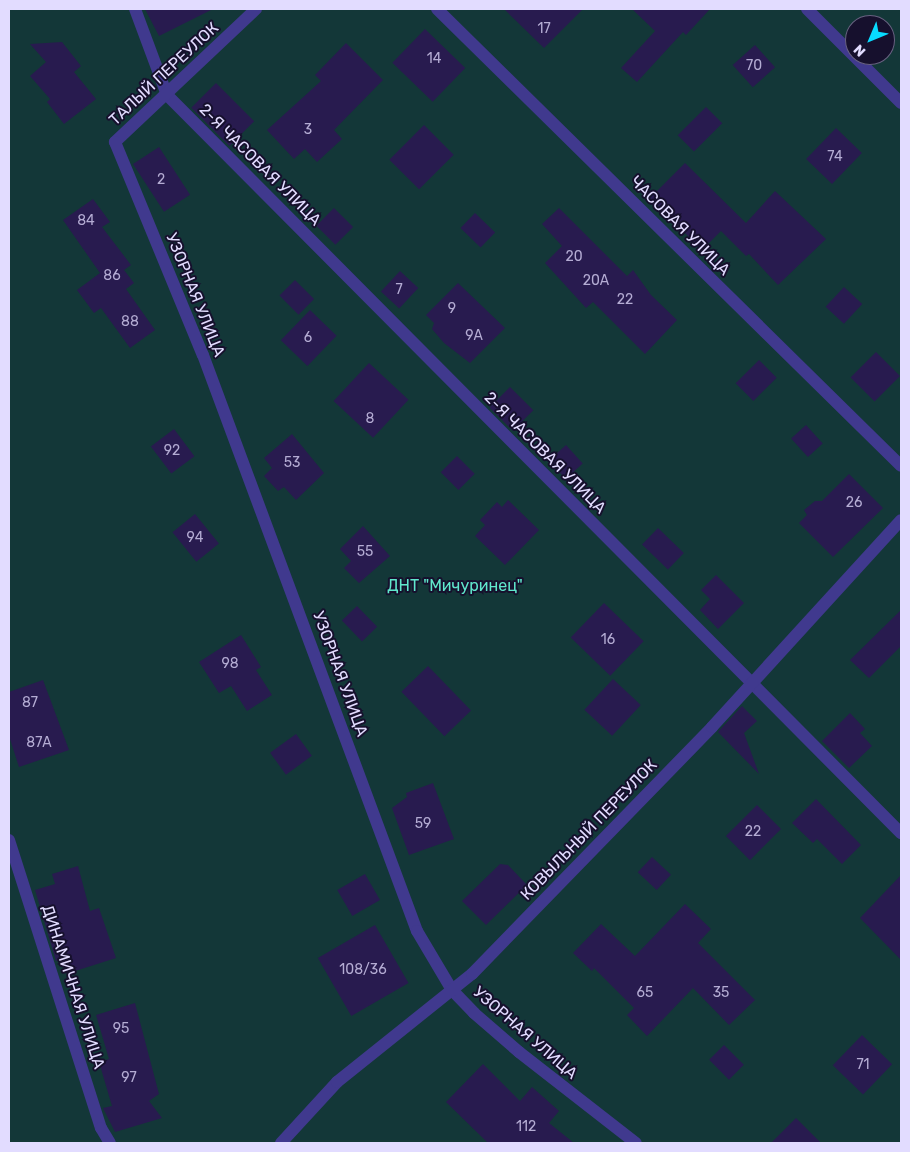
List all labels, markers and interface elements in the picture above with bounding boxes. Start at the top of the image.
north arrow [845,15,895,65]
street label: ТАЛЫЙ ПЕРЕУЛОК [105,18,223,130]
house number: 17 [537,21,551,37]
text: N [850,41,869,60]
house number: 14 [427,51,441,67]
house number: 70 [746,58,762,74]
street label: 2-Я ЧАСОВАЯ УЛИЦА [195,100,325,230]
house number: 3 [304,122,312,138]
house number: 74 [827,149,843,165]
house number: 2 [157,172,165,188]
street label: ЧАСОВАЯ УЛИЦА [626,172,734,280]
house number: 84 [77,213,95,229]
street label: УЗОРНАЯ УЛИЦА [161,230,229,360]
house number: 20 [565,249,583,265]
house number: 86 [103,268,121,284]
house number: 20А [583,273,609,289]
house number: 7 [395,282,403,298]
house number: 22 [617,292,633,308]
house number: 9 [448,301,456,317]
house number: 88 [121,314,139,330]
house number: 9А [465,328,483,344]
house number: 6 [304,330,312,346]
street label: 2-Я ЧАСОВАЯ УЛИЦА [480,388,610,518]
house number: 8 [366,411,374,427]
house number: 92 [164,443,180,459]
house number: 53 [284,455,300,471]
house number: 26 [846,495,862,511]
house number: 94 [187,530,203,546]
house number: 55 [357,544,373,560]
park label: ДНТ "Мичуринец" [387,576,523,596]
street label: УЗОРНАЯ УЛИЦА [308,609,372,739]
house number: 16 [601,632,615,648]
house number: 98 [221,656,239,672]
house number: 87 [22,695,38,711]
house number: 87А [26,735,52,751]
street label: КОВЫЛЬНЫЙ ПЕРЕУЛОК [517,756,661,904]
house number: 59 [415,816,431,832]
house number: 22 [745,824,761,840]
street label: ДИНАМИЧНАЯ УЛИЦА [37,902,109,1072]
house number: 108/36 [339,962,387,978]
street label: УЗОРНАЯ УЛИЦА [469,983,581,1083]
house number: 65 [637,985,653,1001]
house number: 35 [713,985,729,1001]
house number: 95 [113,1021,129,1037]
house number: 71 [856,1057,870,1073]
house number: 97 [121,1070,137,1086]
house number: 112 [516,1119,536,1135]

